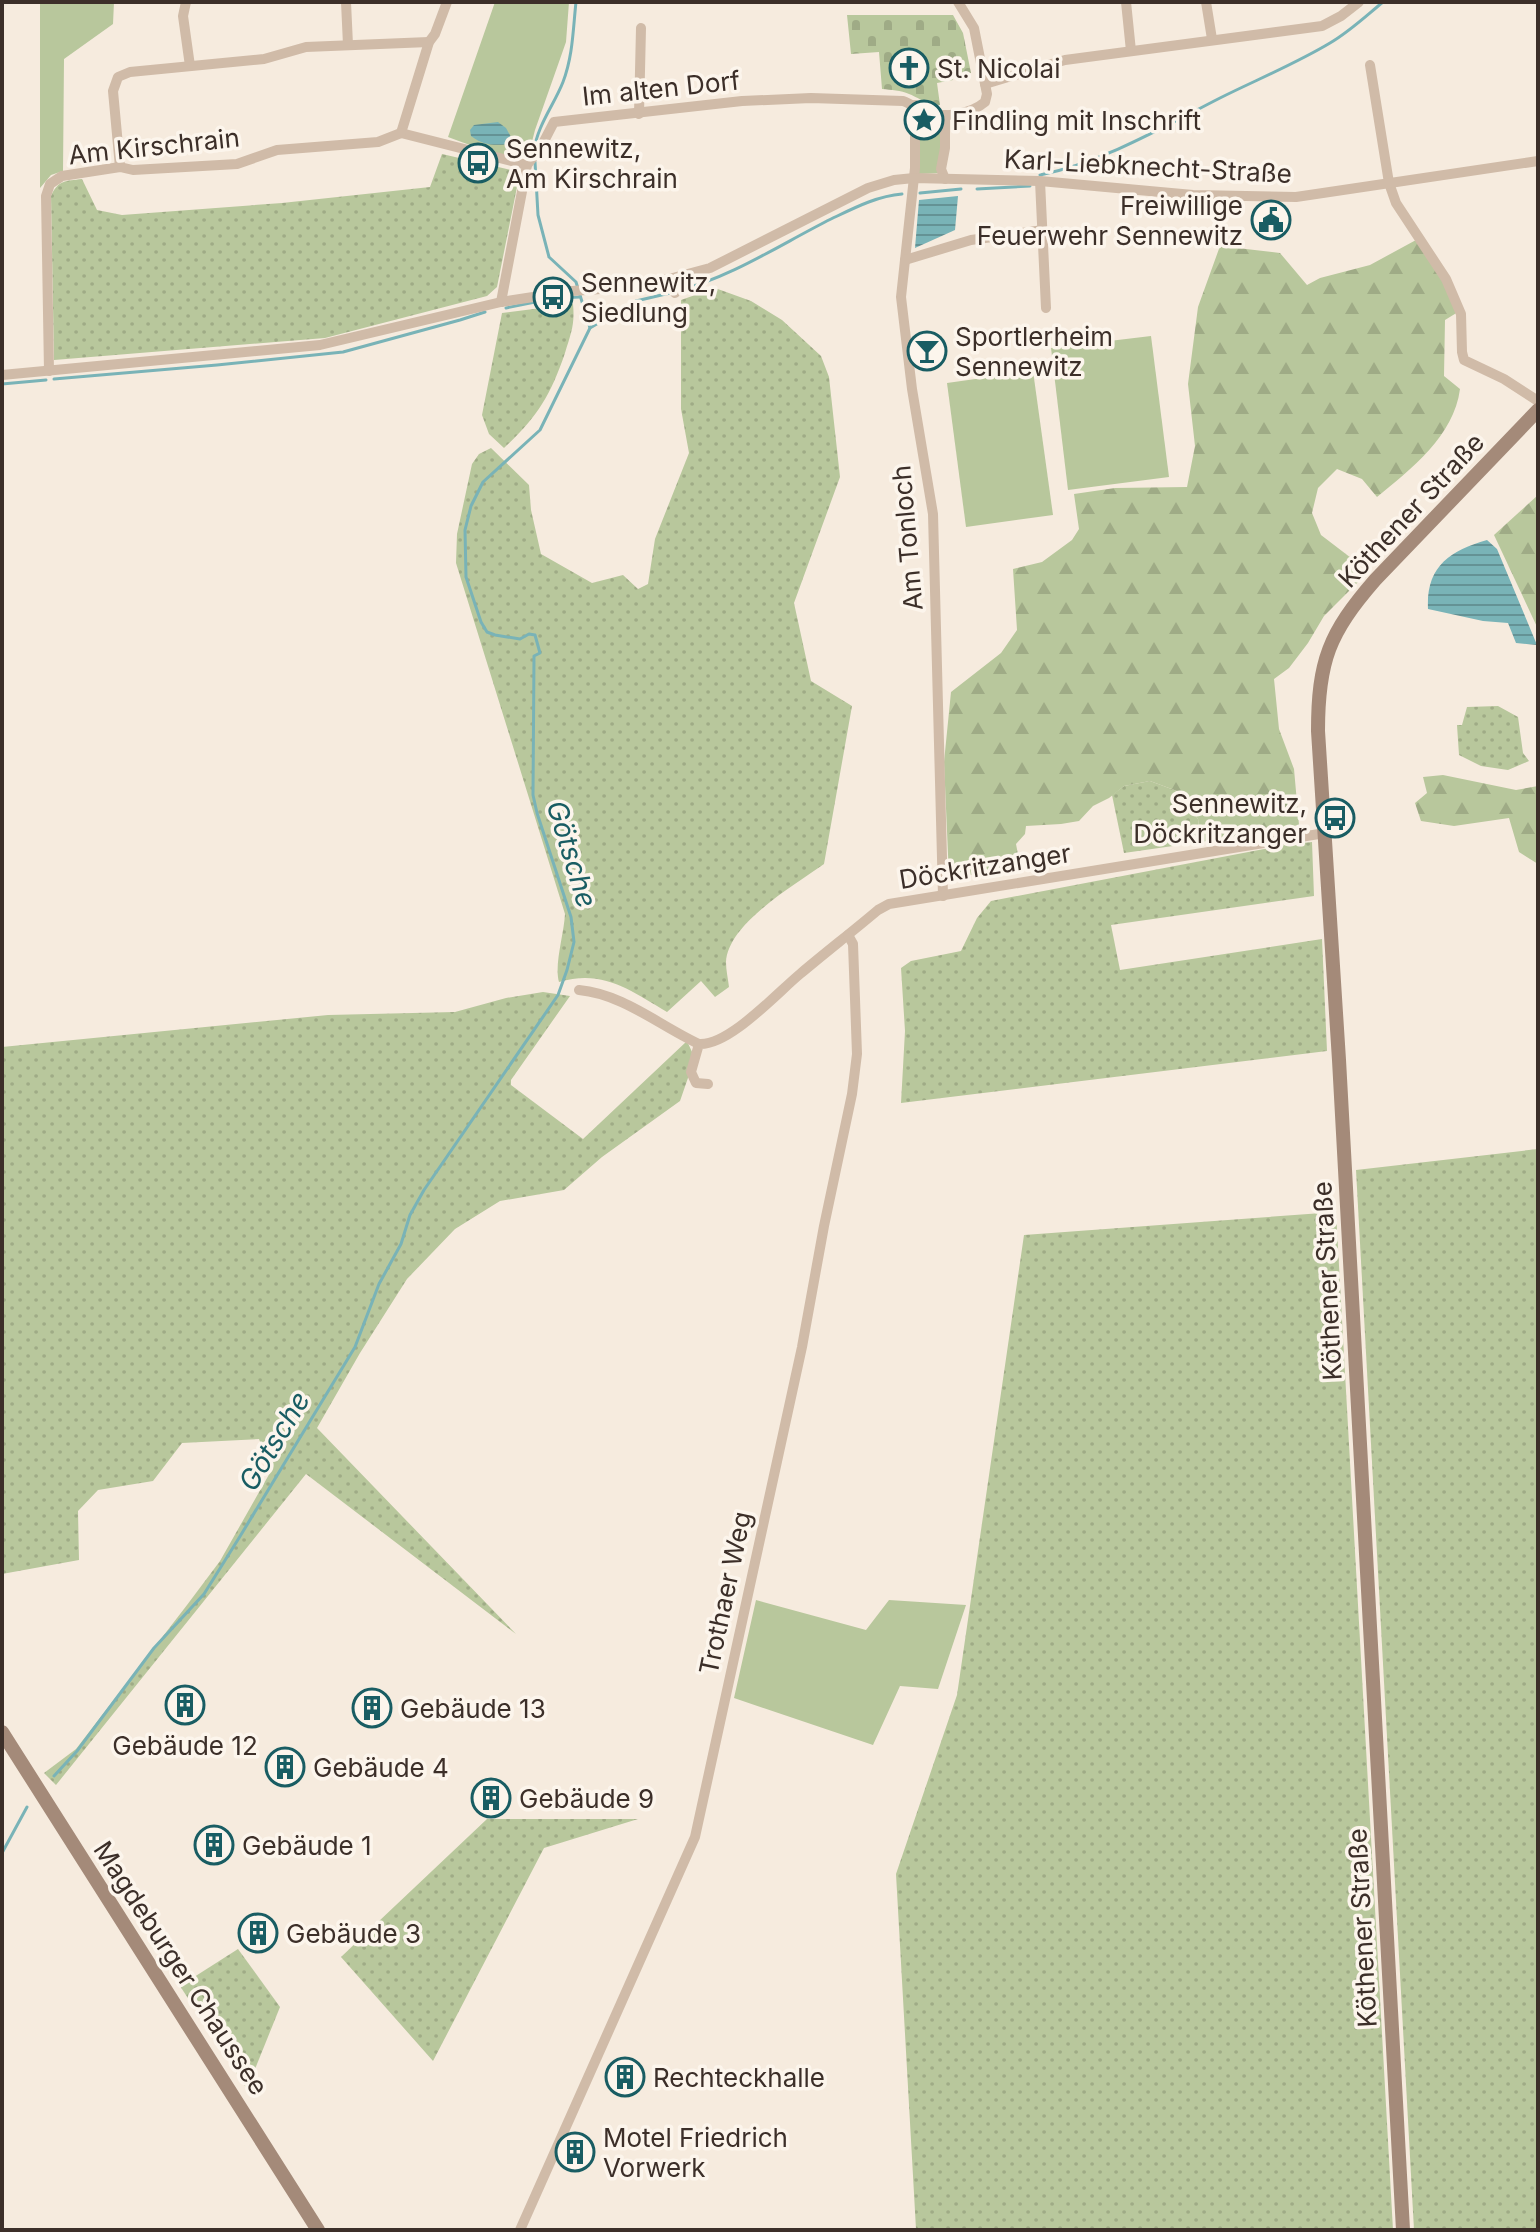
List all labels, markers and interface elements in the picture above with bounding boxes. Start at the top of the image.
church icon: St. Nicolai [888,47,930,89]
place label: St. Nicolai [937,53,1061,84]
street label: Im alten Dorf [581,64,742,112]
place icon: Findling mit Inschrift [903,99,945,141]
place label: Findling mit Inschrift [952,105,1201,136]
street label: Am Kirschrain [67,122,241,170]
place label: Sennewitz, Am Kirschrain [506,133,678,194]
bus stop icon: Sennewitz, Am Kirschrain [457,142,499,184]
street label: Karl-Liebknecht-Straße [1003,143,1293,189]
place label: Freiwillige Feuerwehr Sennewitz [977,190,1243,251]
public building icon: Freiwillige Feuerwehr Sennewitz [1250,199,1292,241]
place label: Sennewitz, Siedlung [581,267,716,328]
bus stop icon: Sennewitz, Siedlung [532,276,574,318]
place label: Sportlerheim Sennewitz [955,321,1113,382]
bar icon: Sportlerheim Sennewitz [906,330,948,372]
street label: Köthener Straße [1332,426,1490,594]
street label: Am Tonloch [885,464,929,612]
place label: Sennewitz, Döckritzanger [1133,788,1307,849]
water label: Götsche [540,796,604,912]
bus stop icon: Sennewitz, Döckritzanger [1314,797,1356,839]
street label: Döckritzanger [897,837,1073,895]
street label: Köthener Straße [1306,1181,1348,1381]
water label: Götsche [231,1385,317,1497]
street label: Trothaer Weg [693,1508,757,1678]
building icon: Gebäude 12 [164,1684,206,1726]
building icon: Gebäude 13 [351,1687,393,1729]
place label: Gebäude 13 [400,1693,546,1724]
place label: Gebäude 12 [112,1730,258,1761]
building icon: Gebäude 4 [264,1746,306,1788]
place label: Gebäude 4 [313,1752,449,1783]
building icon: Gebäude 9 [470,1777,512,1819]
place label: Gebäude 9 [519,1783,654,1814]
building icon: Gebäude 1 [193,1824,235,1866]
street label: Köthener Straße [1341,1828,1383,2028]
place label: Gebäude 1 [242,1830,372,1861]
street label: Magdeburger Chaussee [87,1835,275,2101]
building icon: Gebäude 3 [237,1912,279,1954]
place label: Gebäude 3 [286,1918,421,1949]
building icon: Rechteckhalle [604,2056,646,2098]
place label: Rechteckhalle [653,2062,825,2093]
place label: Motel Friedrich Vorwerk [603,2122,788,2183]
building icon: Motel Friedrich Vorwerk [554,2131,596,2173]

